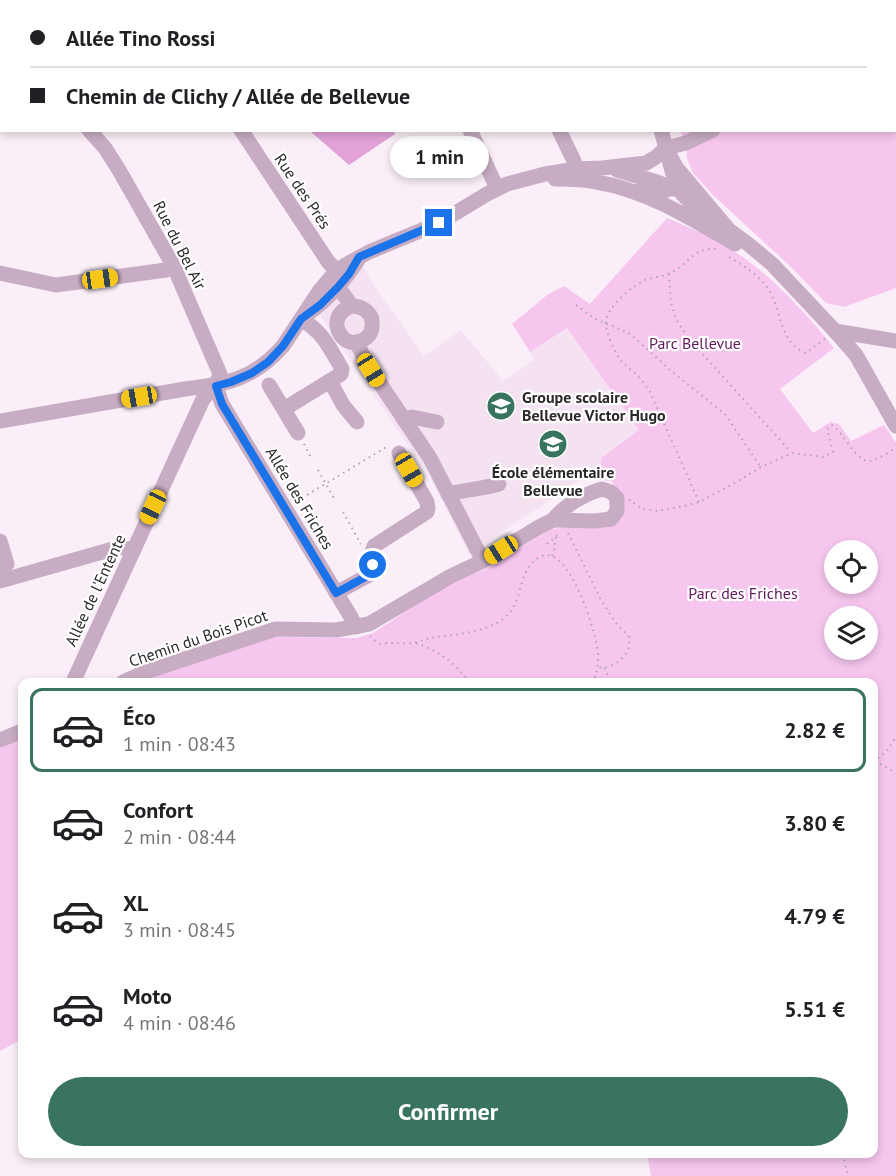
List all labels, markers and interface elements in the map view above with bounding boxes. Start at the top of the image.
text: Allée Tino Rossi [66,24,216,52]
text: Chemin de Clichy / Allée de Bellevue [66,82,410,110]
callout: 1 min [390,136,488,178]
text: 1 min [415,144,464,170]
street label: Rue des Prés [270,149,336,233]
street label: Rue du Bel Air [149,197,211,293]
route end [425,209,452,236]
car [81,268,119,290]
park label: Parc Bellevue [649,333,741,353]
car [354,350,388,390]
car [120,385,158,409]
place label: Groupe scolaire Bellevue Victor Hugo [522,387,666,425]
school or university icon: Groupe scolaire Bellevue Victor Hugo [485,390,517,422]
school or university icon: École élémentaire Bellevue [537,428,569,460]
street label: Allée des Friches [262,443,338,553]
car [392,450,426,490]
place label: École élémentaire Bellevue [492,462,614,500]
car [137,487,169,527]
street label: Allée de l'Entente [60,531,130,649]
car [481,533,521,567]
map controls [824,540,878,660]
button: locate [824,540,878,594]
route start [359,551,386,578]
park label: Parc des Friches [688,583,798,603]
street label: Chemin du Bois Picot [126,605,270,671]
button: layers [824,606,878,660]
icon: car [51,703,105,757]
text: Éco [123,703,155,731]
text: 2.82 € [784,716,845,744]
text: 1 min · 08:43 [123,731,236,757]
icon: car [51,796,105,850]
text: Confort [123,796,193,824]
text: 3.80 € [784,809,845,837]
text: 2 min · 08:44 [123,824,236,850]
icon: car [51,889,105,943]
text: XL [123,889,148,917]
text: 4.79 € [784,902,845,930]
text: 3 min · 08:45 [123,917,236,943]
icon: car [51,982,105,1036]
text: Moto [123,982,172,1010]
text: 5.51 € [784,995,845,1023]
text: 4 min · 08:46 [123,1010,236,1036]
button: Confirmer [48,1077,848,1146]

